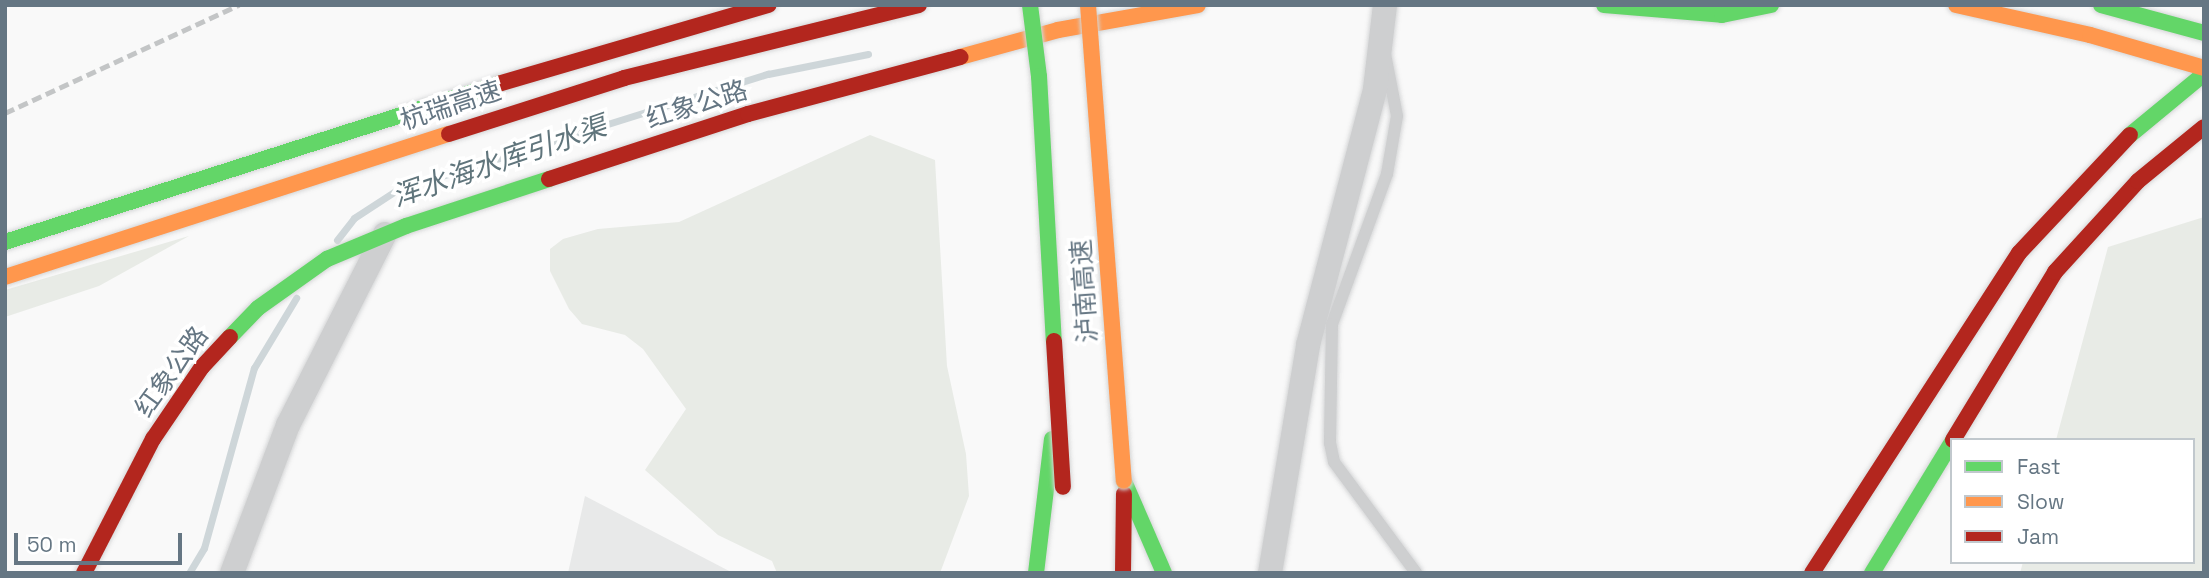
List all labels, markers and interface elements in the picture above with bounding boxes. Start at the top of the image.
street label: 杭瑞高速 [397,75,505,137]
street label: 红象公路 [643,75,751,135]
water label: 浑水海水库引水渠 [388,109,610,213]
street label: 泸南高速 [1066,238,1104,344]
street label: 红象公路 [129,321,215,423]
legend [1950,438,2195,564]
text: Fast [2017,453,2061,480]
text: Slow [2017,488,2065,515]
scale bar [18,518,186,562]
text: Jam [2017,523,2059,550]
text: 50 m [27,531,77,558]

